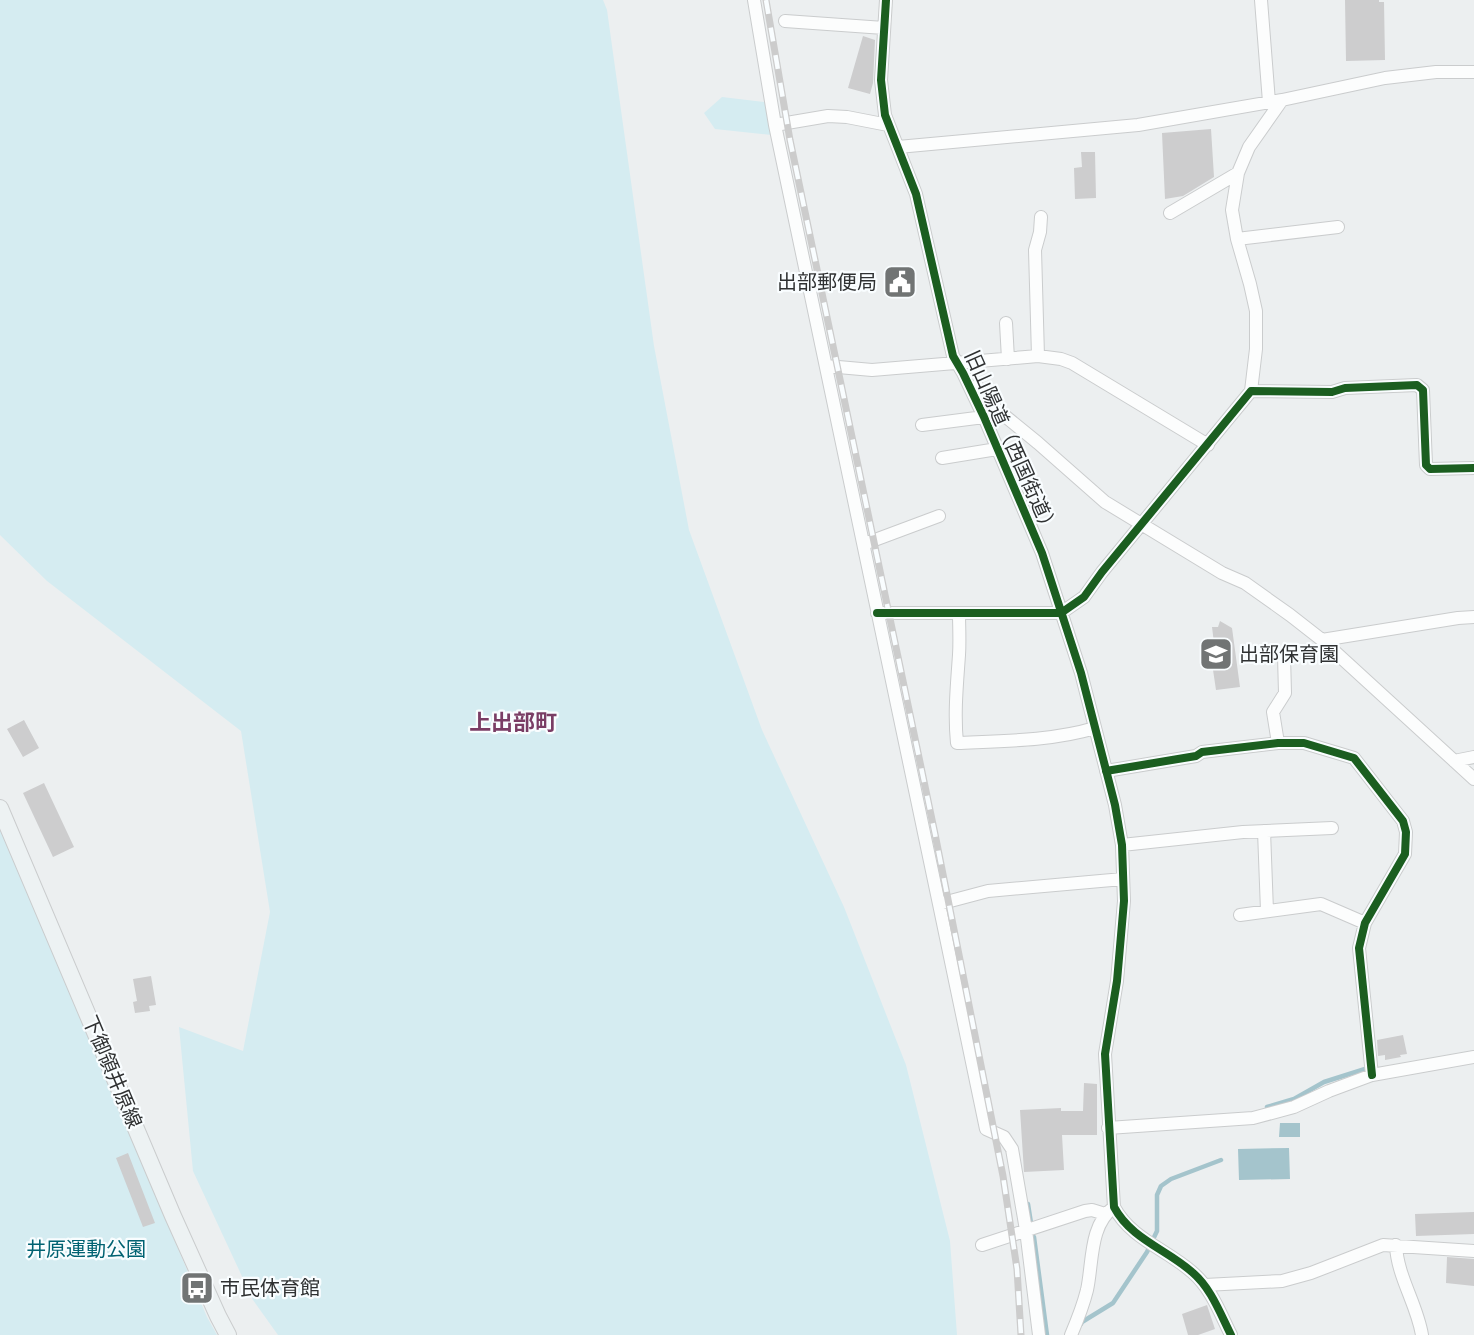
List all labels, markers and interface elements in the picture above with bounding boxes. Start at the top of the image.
public building icon: 出部郵便局 [882,264,918,300]
place label: 出部郵便局 [777,269,877,296]
street label: 旧山陽道（西国街道） [958,346,1064,540]
school or university icon: 出部保育園 [1198,636,1234,672]
place label: 出部保育園 [1239,641,1339,668]
district label: 上出部町 [469,708,557,738]
street label: 下御領井原線 [76,1011,148,1133]
park label: 井原運動公園 [26,1236,146,1263]
bus stop icon: 市民体育館 [179,1270,215,1306]
place label: 市民体育館 [220,1275,320,1302]

